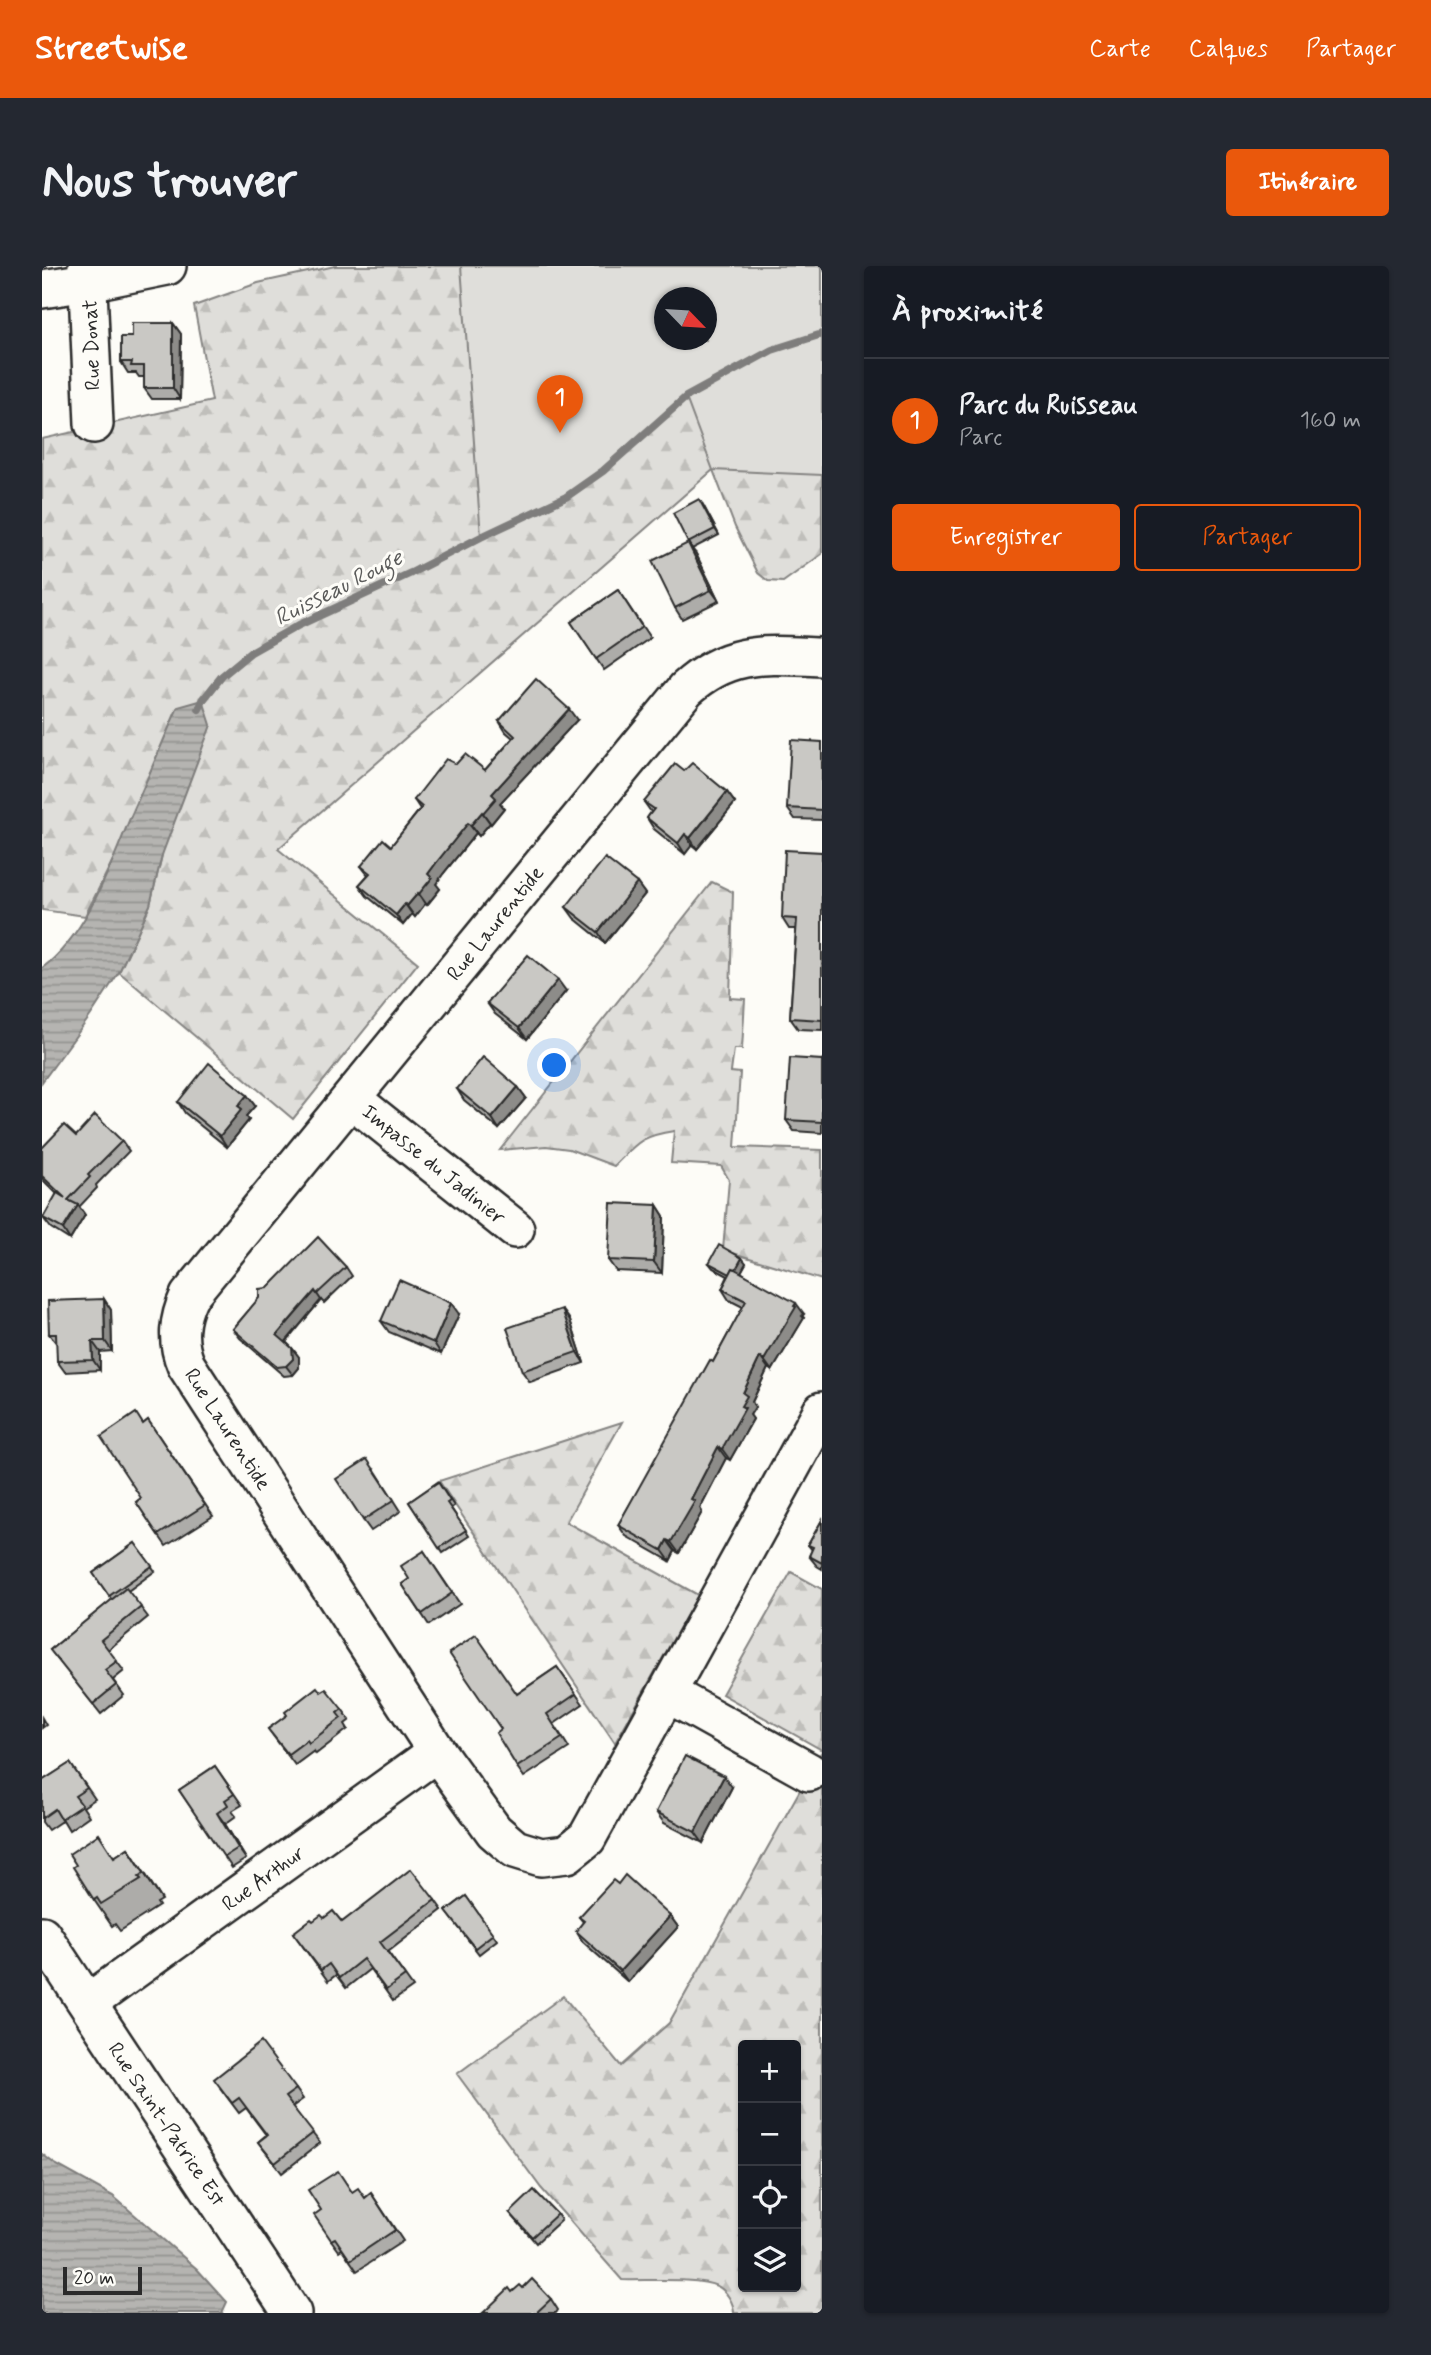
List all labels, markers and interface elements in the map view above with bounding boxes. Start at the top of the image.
text: Streetwise [35,27,188,71]
text: Carte [1089,34,1151,65]
text: Calques [1189,34,1268,65]
text: Partager [1306,34,1396,65]
button: Itinéraire [1226,149,1389,216]
text: Nous trouver [42,150,297,215]
north arrow [654,287,717,350]
text: À proximité [892,292,1043,331]
street label: Rue Donat [76,299,108,391]
pin: 1 [537,375,583,433]
text: Parc du Ruisseau [959,389,1138,423]
text: 1 [910,406,920,436]
text: 160 m [1300,406,1361,436]
text: Parc [959,423,1002,453]
button: Enregistrer [892,504,1120,571]
button: Partager [1134,504,1361,571]
water label: Ruisseau Rouge [270,543,410,636]
street label: Rue Laurentide [441,860,551,987]
your location [537,1048,571,1082]
street label: Impasse du Jadinier [356,1098,511,1232]
street label: Rue Laurentide [177,1363,277,1496]
street label: Rue Arthur [217,1839,311,1918]
street label: Rue Saint-Patrice Est [101,2037,232,2212]
map controls [738,2040,801,2292]
button: + [738,2040,801,2103]
button: − [738,2103,801,2166]
button: locate [738,2166,801,2229]
button: layers [738,2229,801,2292]
scale bar [63,2264,142,2296]
text: 20 m [74,2266,114,2291]

